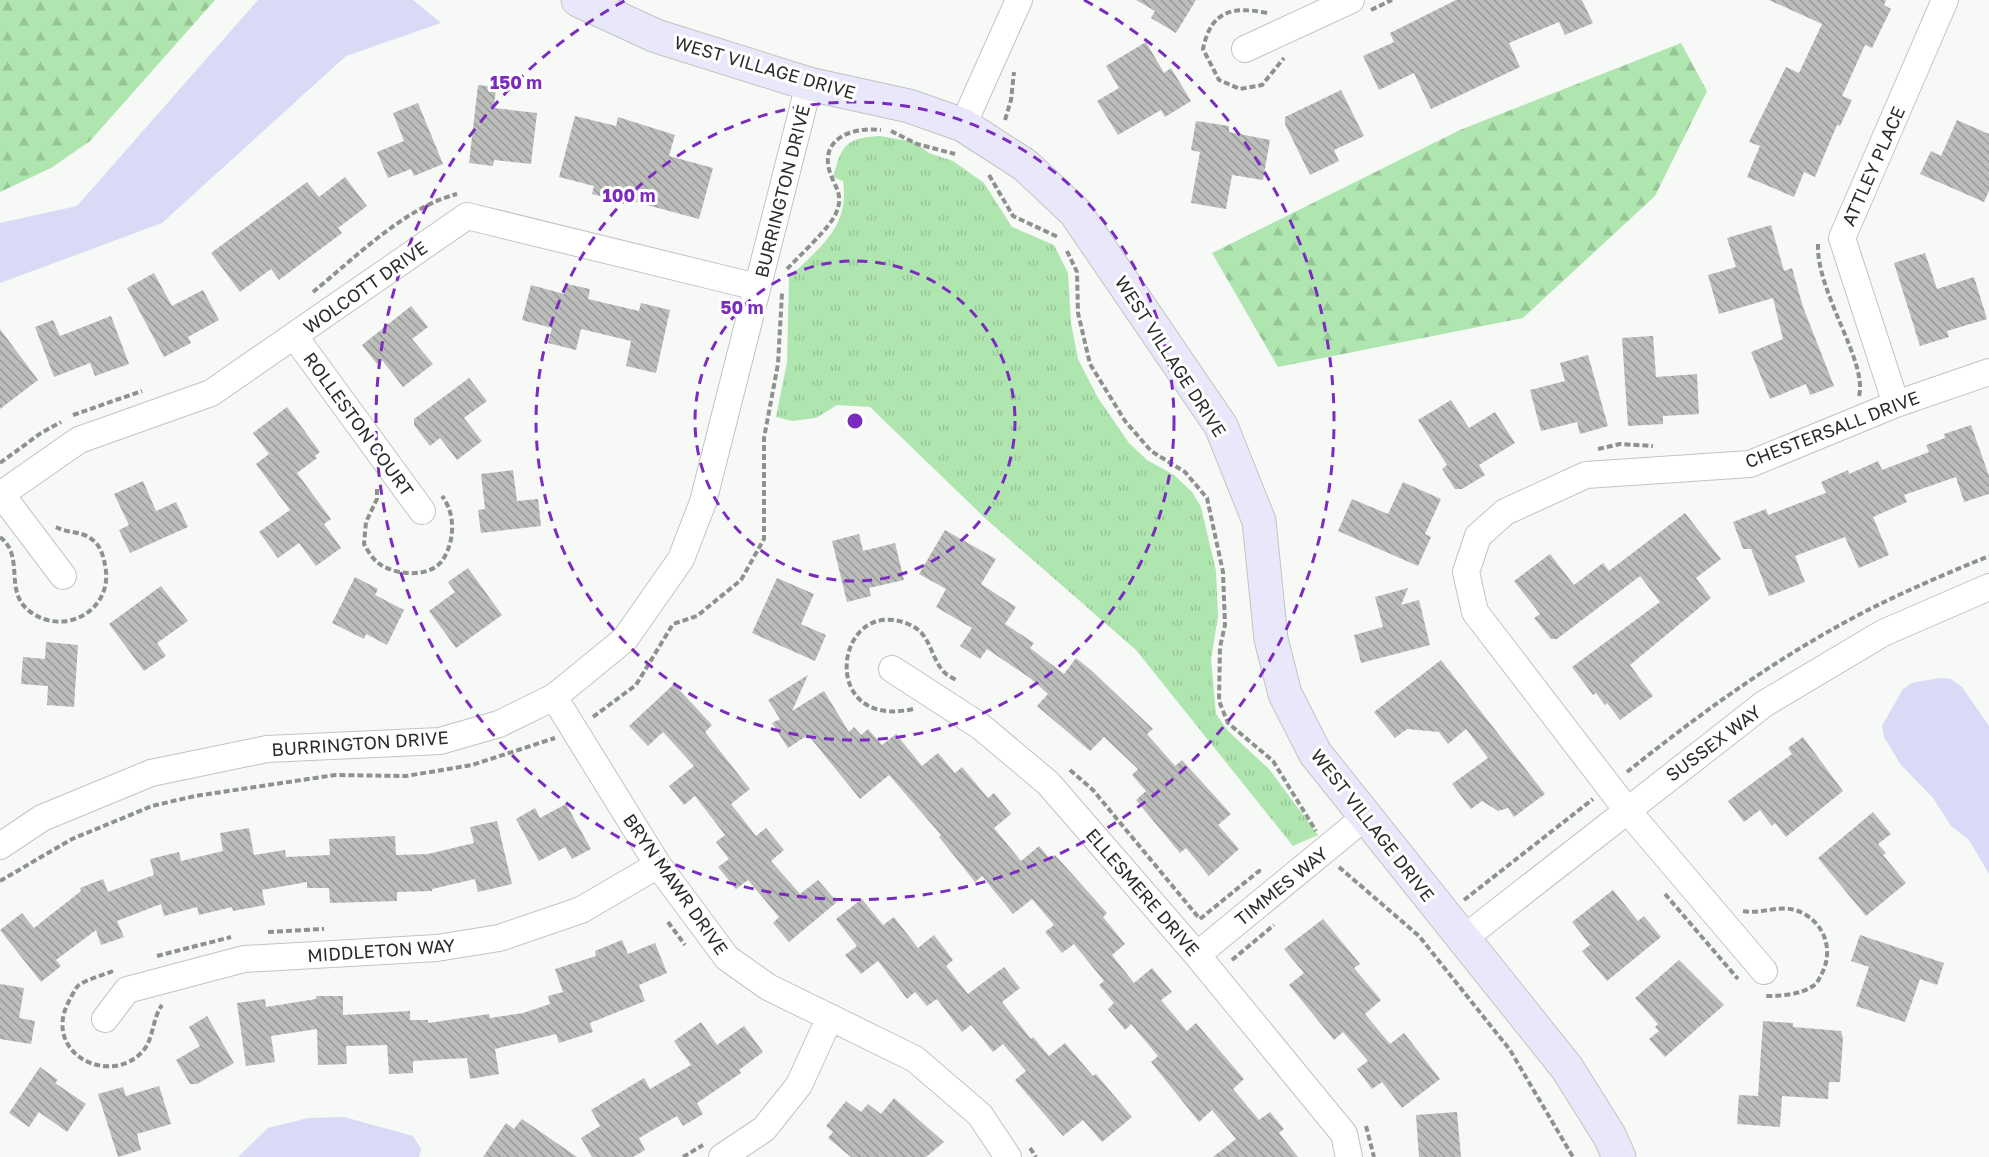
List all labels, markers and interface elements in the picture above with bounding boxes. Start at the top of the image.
street label: WEST VILLAGE DRIVE [672,31,858,103]
text: 150 m [490,71,542,93]
street label: BURRINGTON DRIVE [750,102,814,280]
street label: ATTLEY PLACE [1837,103,1909,229]
text: 100 m [603,184,655,206]
street label: WOLCOTT DRIVE [299,236,431,338]
street label: WEST VILLAGE DRIVE [1111,271,1231,441]
text: 50 m [721,296,763,318]
street label: ROLLESTON COURT [299,348,419,500]
street label: CHESTERSALL DRIVE [1742,386,1922,472]
centre of rings [845,411,865,431]
street label: SUSSEX WAY [1661,700,1765,786]
street label: BURRINGTON DRIVE [271,726,449,760]
street label: WEST VILLAGE DRIVE [1307,744,1439,906]
street label: BRYN MAWR DRIVE [619,809,733,959]
street label: ELLESMERE DRIVE [1082,824,1204,960]
street label: TIMMES WAY [1230,842,1332,930]
street label: MIDDLETON WAY [306,934,456,966]

